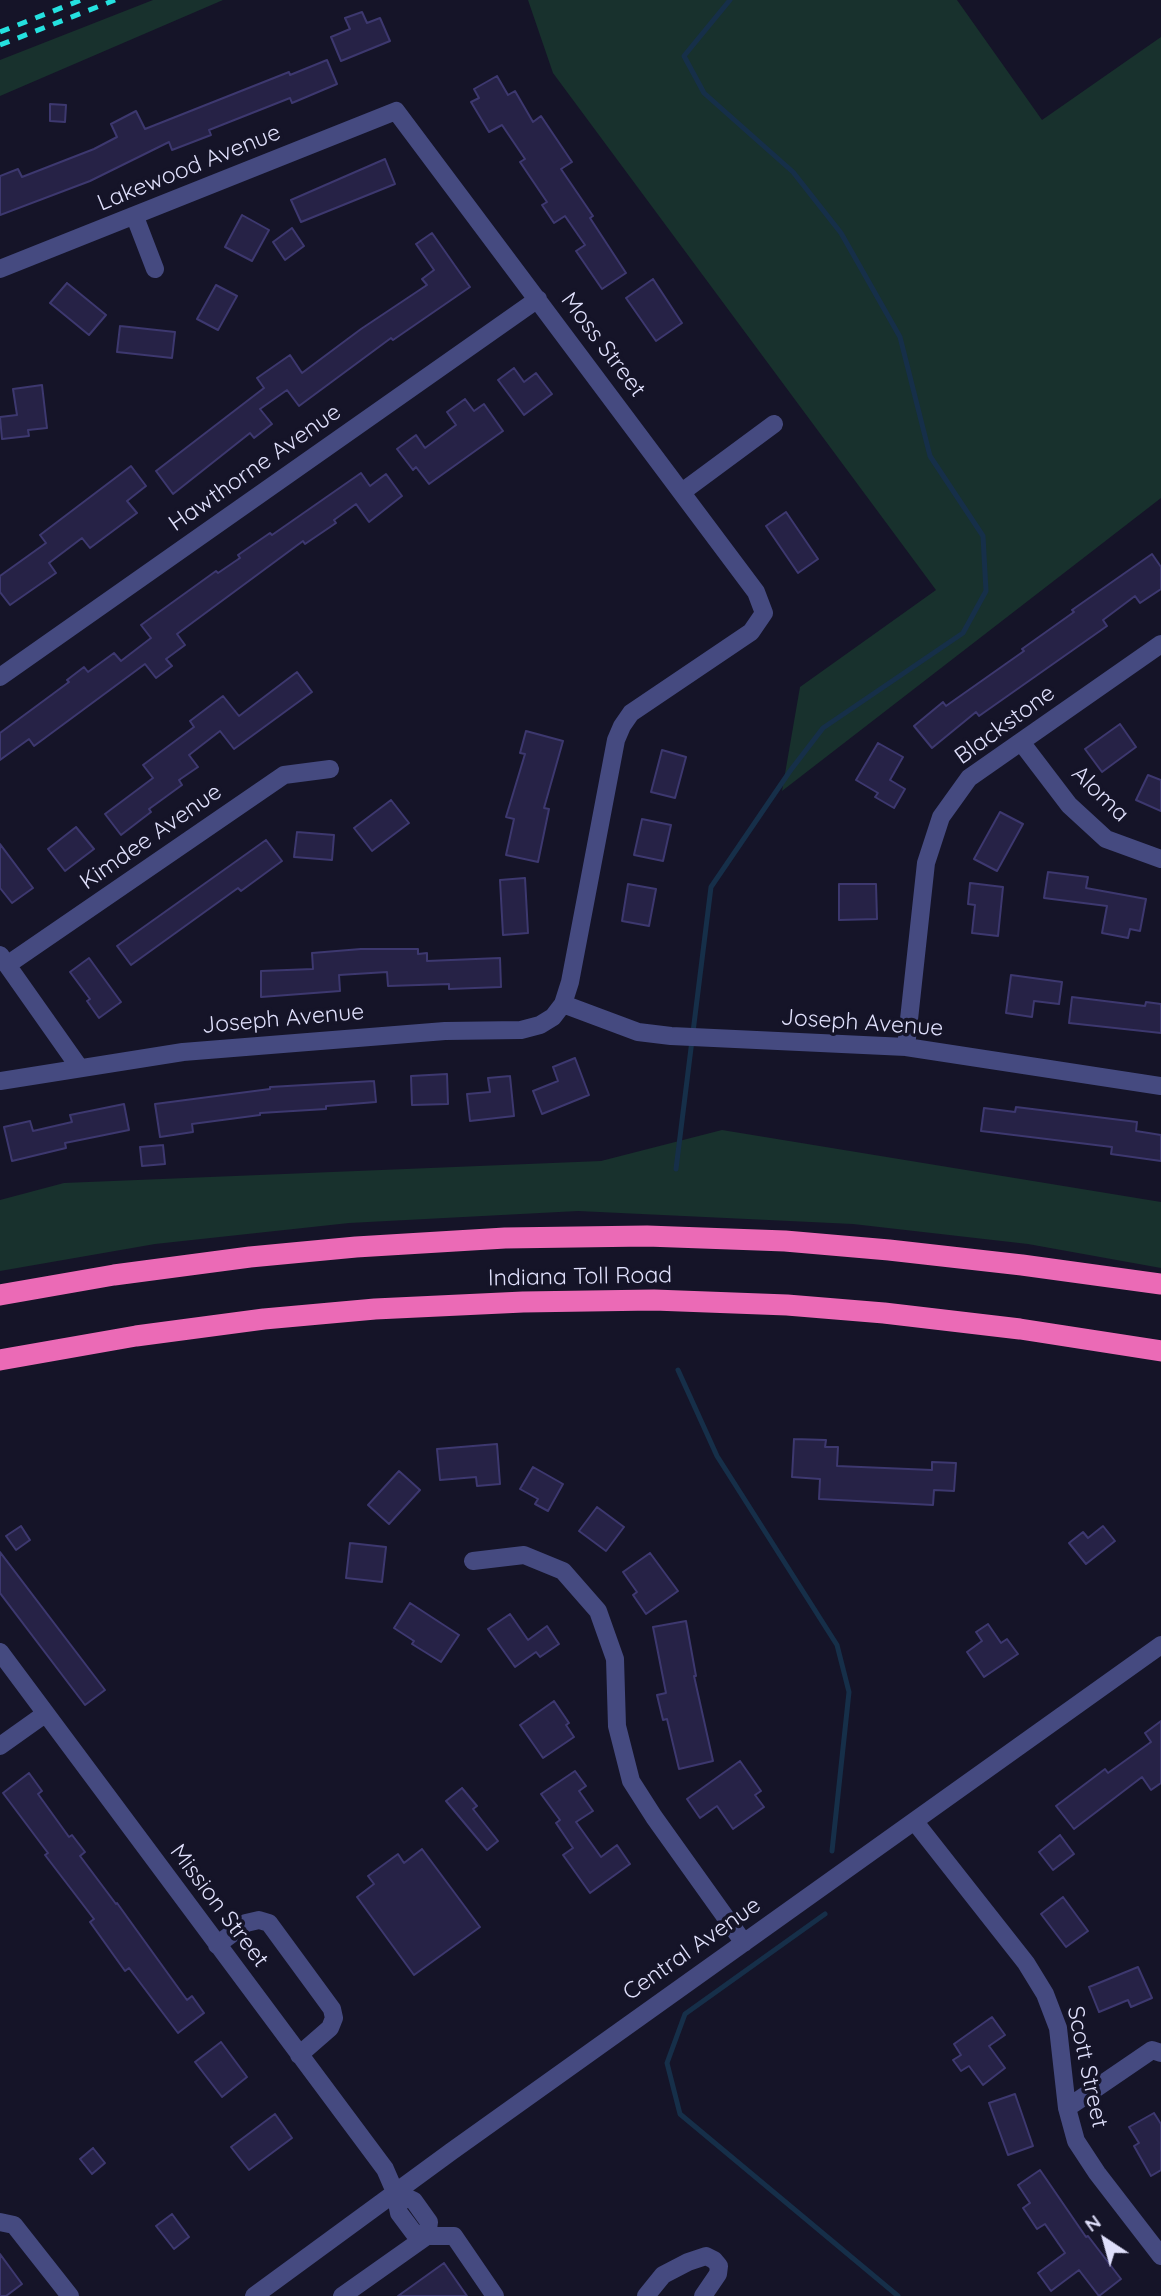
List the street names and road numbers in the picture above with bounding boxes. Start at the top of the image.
street label: Lakewood Avenue [93,119,285,217]
street label: Moss Street [555,287,651,403]
street label: Hawthorne Avenue [164,398,346,538]
street label: Blackstone [950,679,1060,771]
street label: Aloma [1066,760,1134,828]
street label: Kimdee Avenue [75,778,227,896]
street label: Joseph Avenue [201,998,365,1040]
street label: Joseph Avenue [780,1004,944,1042]
street label: Indiana Toll Road [488,1262,672,1292]
street label: Mission Street [164,1839,274,1973]
street label: Central Avenue [618,1891,766,2007]
street label: Scott Street [1061,2004,1113,2130]

